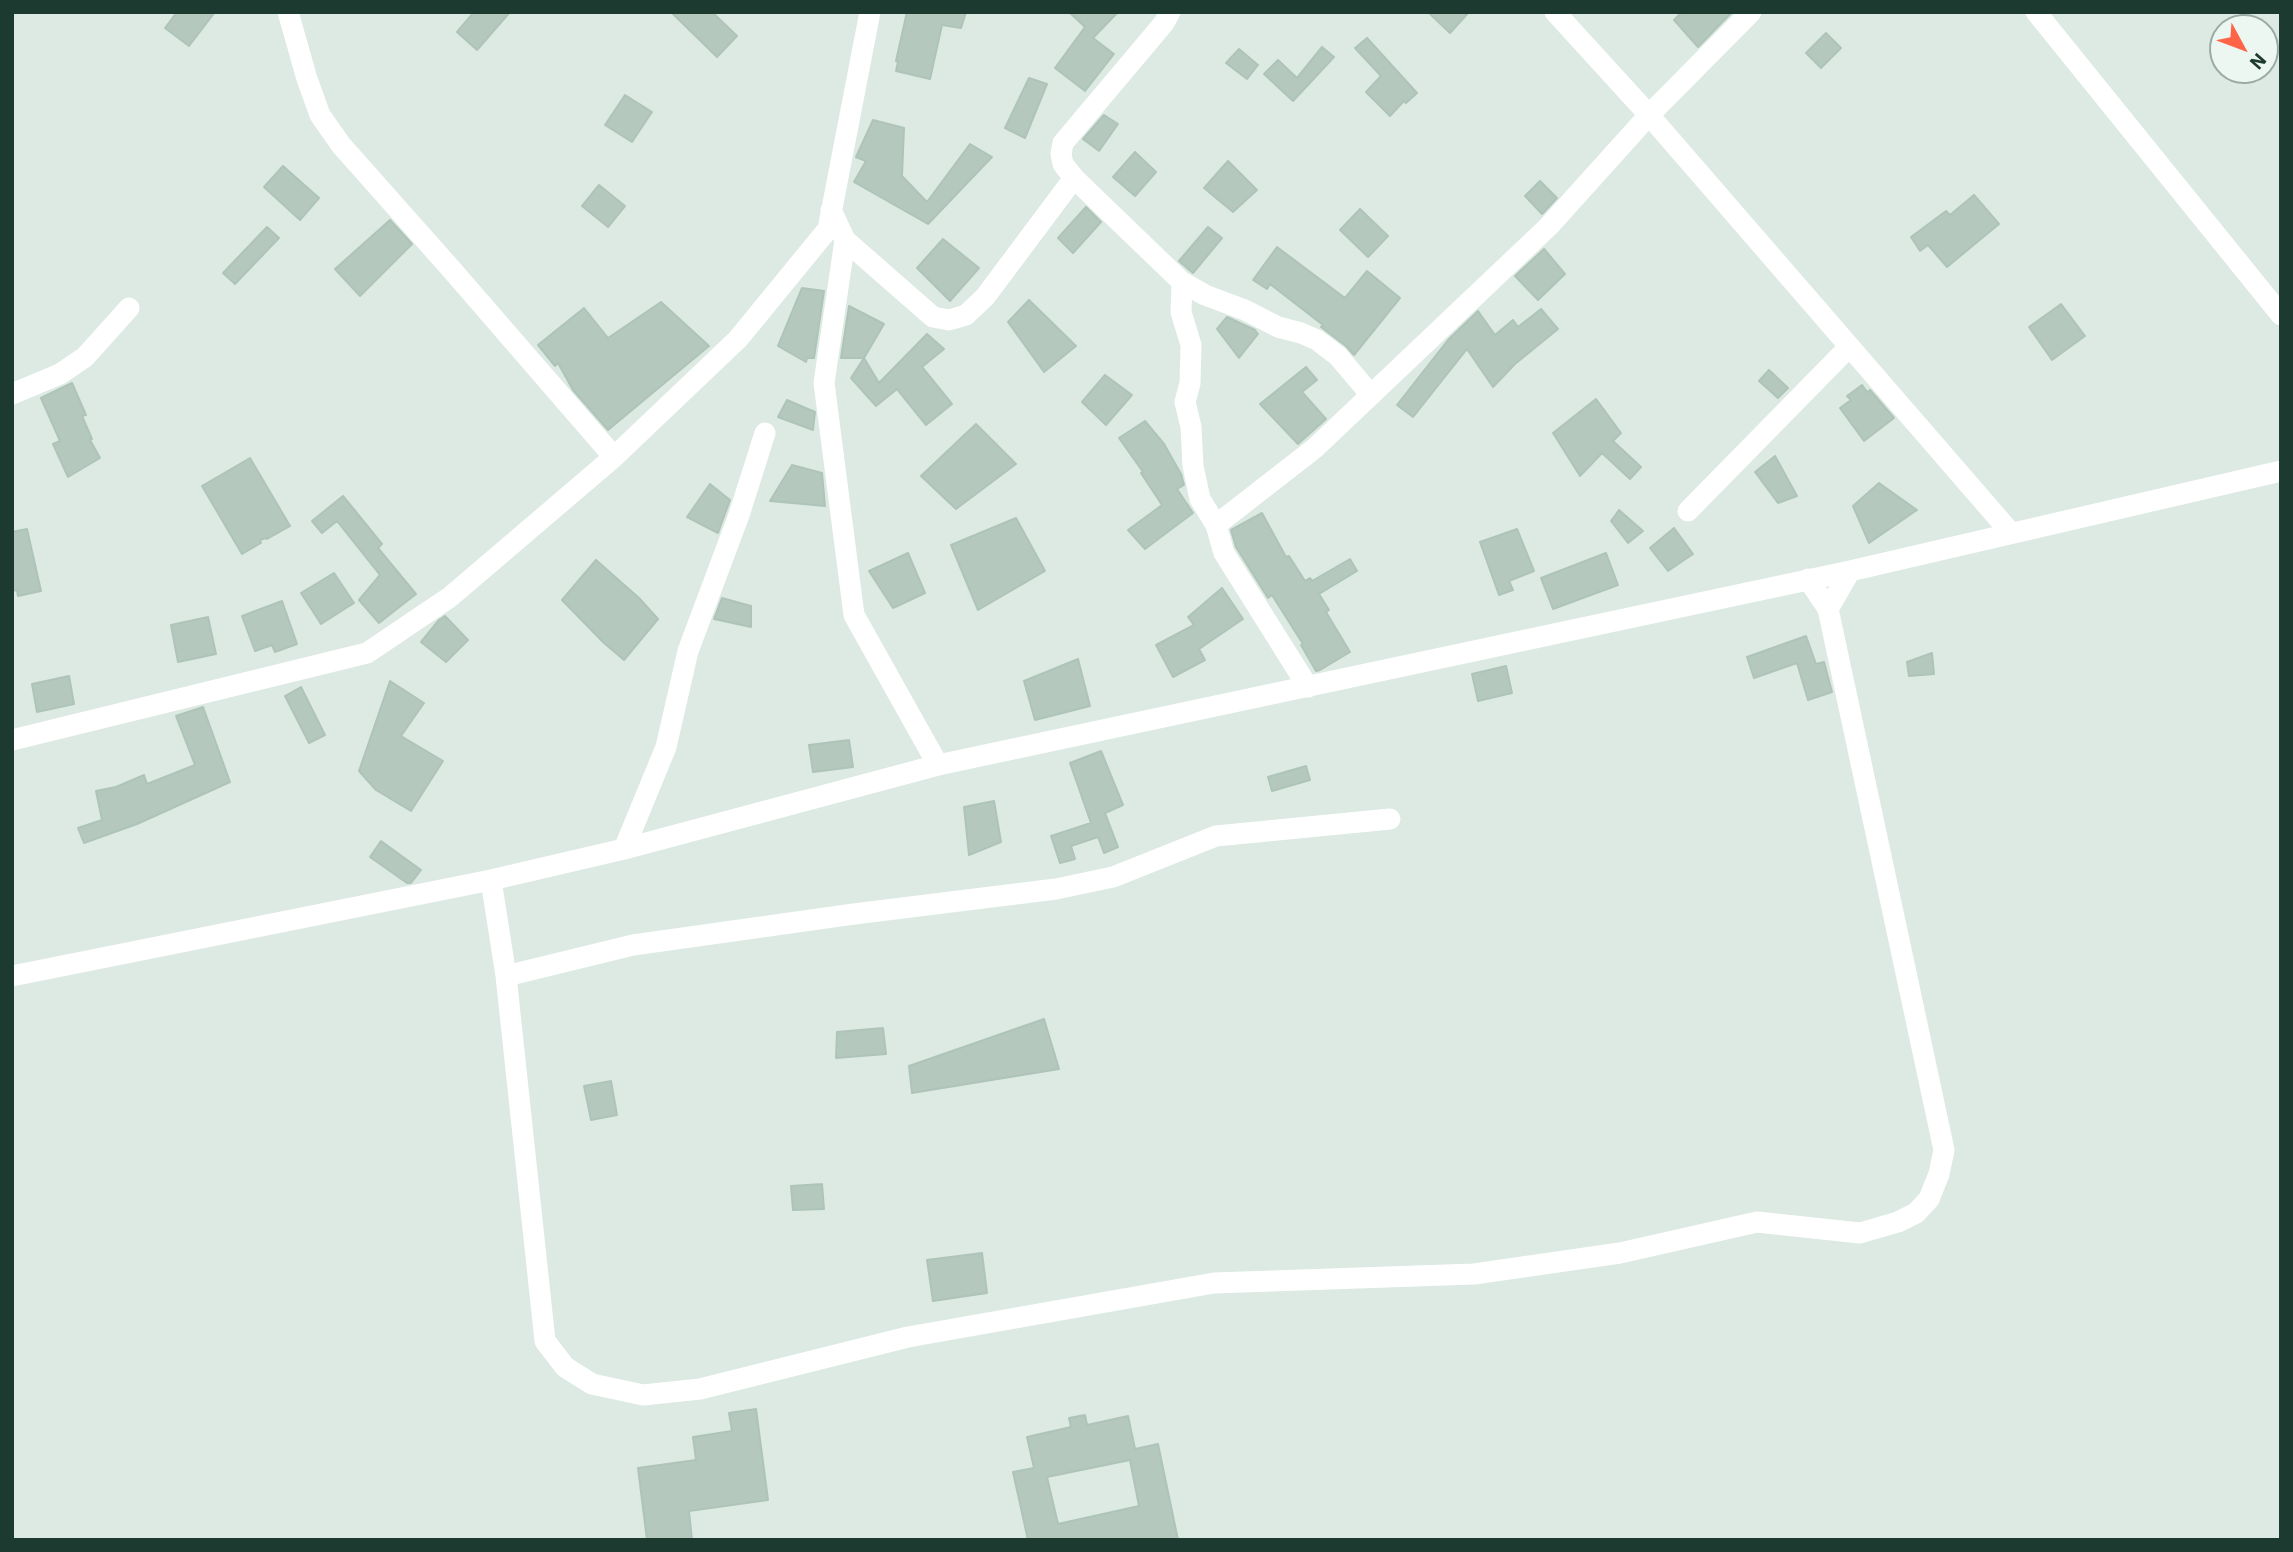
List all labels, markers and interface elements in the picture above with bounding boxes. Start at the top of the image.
north arrow [2209,14,2279,84]
text: N [2245,48,2272,75]

